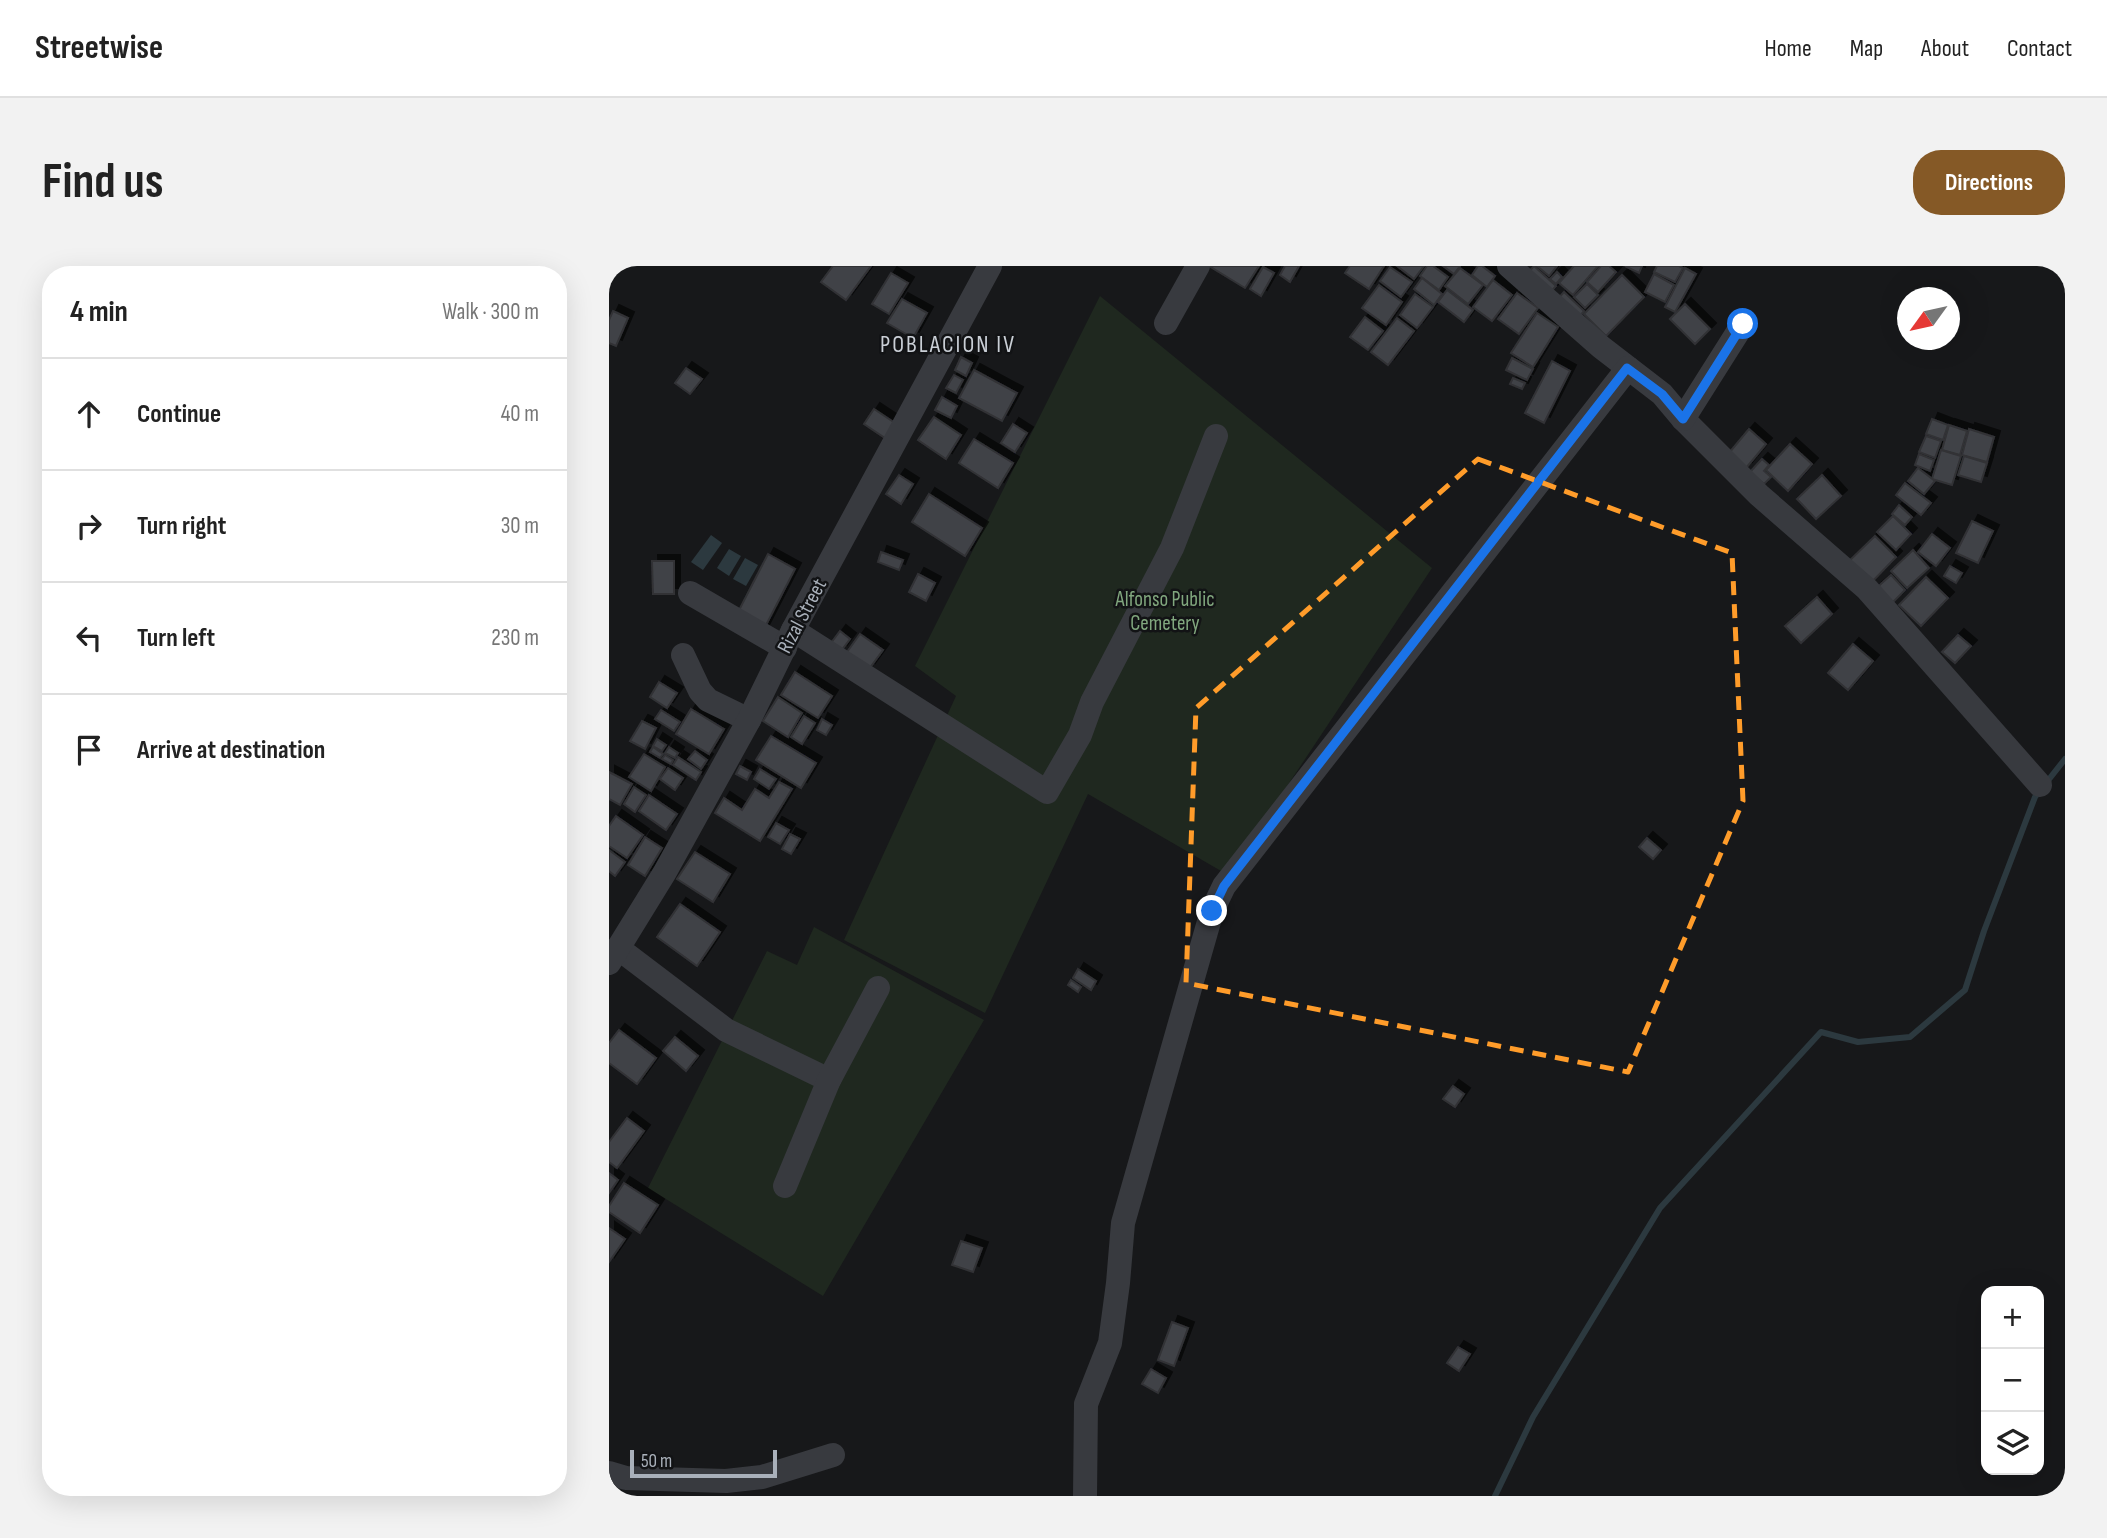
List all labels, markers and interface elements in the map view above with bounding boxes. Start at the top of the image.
text: Streetwise [35,28,163,68]
text: Home [1764,34,1812,63]
text: Map [1850,34,1883,63]
text: About [1921,34,1969,63]
text: Contact [2007,34,2072,63]
button: Directions [1913,150,2065,215]
text: Find us [42,153,164,212]
north arrow [1897,287,1960,350]
text: 4 min [70,294,128,330]
text: Walk · 300 m [442,298,539,326]
route start [1727,308,1758,339]
district label: POBLACION IV [880,330,1016,359]
icon: ahead [70,395,108,433]
text: Continue [137,399,221,430]
text: 40 m [501,400,539,428]
icon: right [70,507,108,545]
text: Turn right [137,511,226,542]
text: 30 m [501,512,539,540]
street label: Rizal Street [772,574,832,658]
park label: Alfonso Public Cemetery [1114,587,1215,636]
icon: left [70,619,108,657]
text: Turn left [137,623,215,654]
text: 230 m [491,624,539,652]
icon: arrive [70,731,108,769]
text: Arrive at destination [137,735,325,766]
route end [1196,895,1227,926]
map controls [1981,1286,2044,1475]
button: + [1981,1286,2044,1349]
button: − [1981,1349,2044,1412]
button: layers [1981,1412,2044,1475]
scale bar [630,1447,777,1479]
text: 50 m [641,1450,672,1473]

